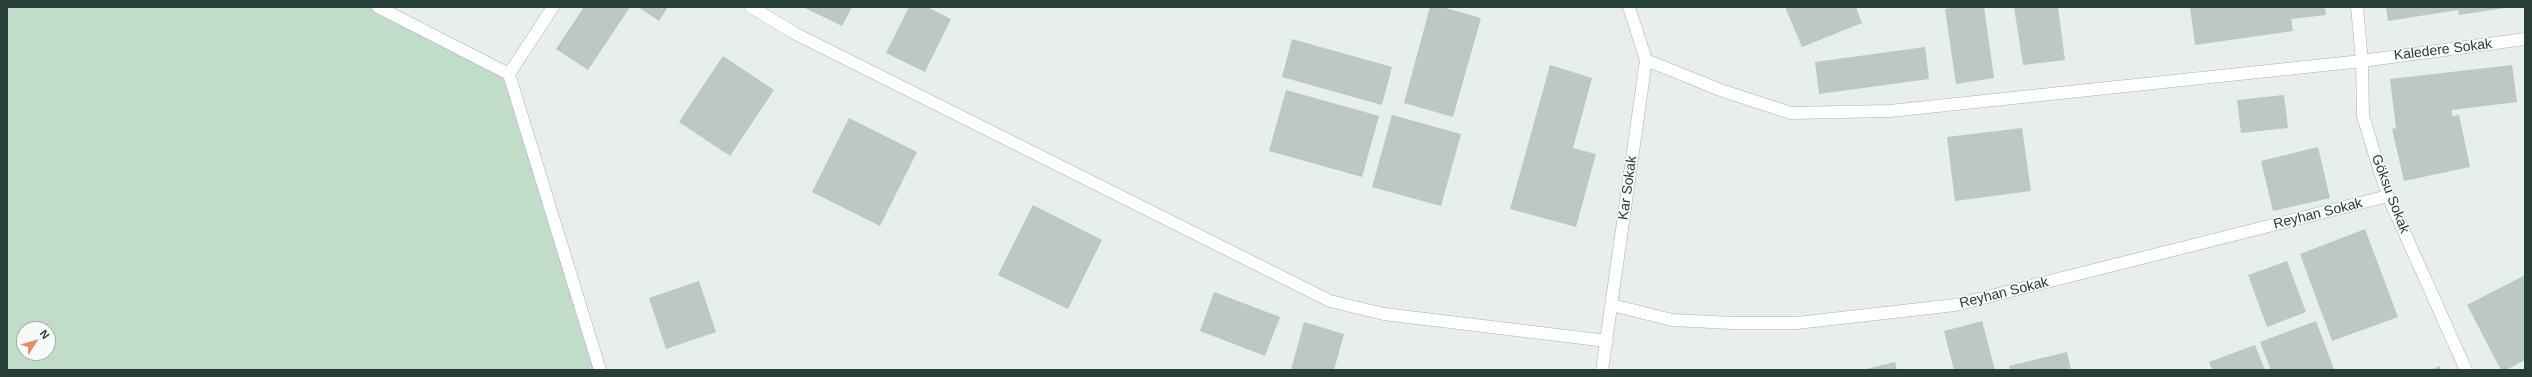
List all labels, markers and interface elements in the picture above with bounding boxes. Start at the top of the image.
street label: Kaledere Sokak [2393,36,2493,64]
street label: Göksu Sokak [2367,152,2413,236]
street label: Kar Sokak [1615,155,1641,221]
street label: Reyhan Sokak [2272,195,2364,233]
street label: Reyhan Sokak [1958,274,2050,312]
north arrow [16,321,56,361]
text: N [38,328,52,341]

